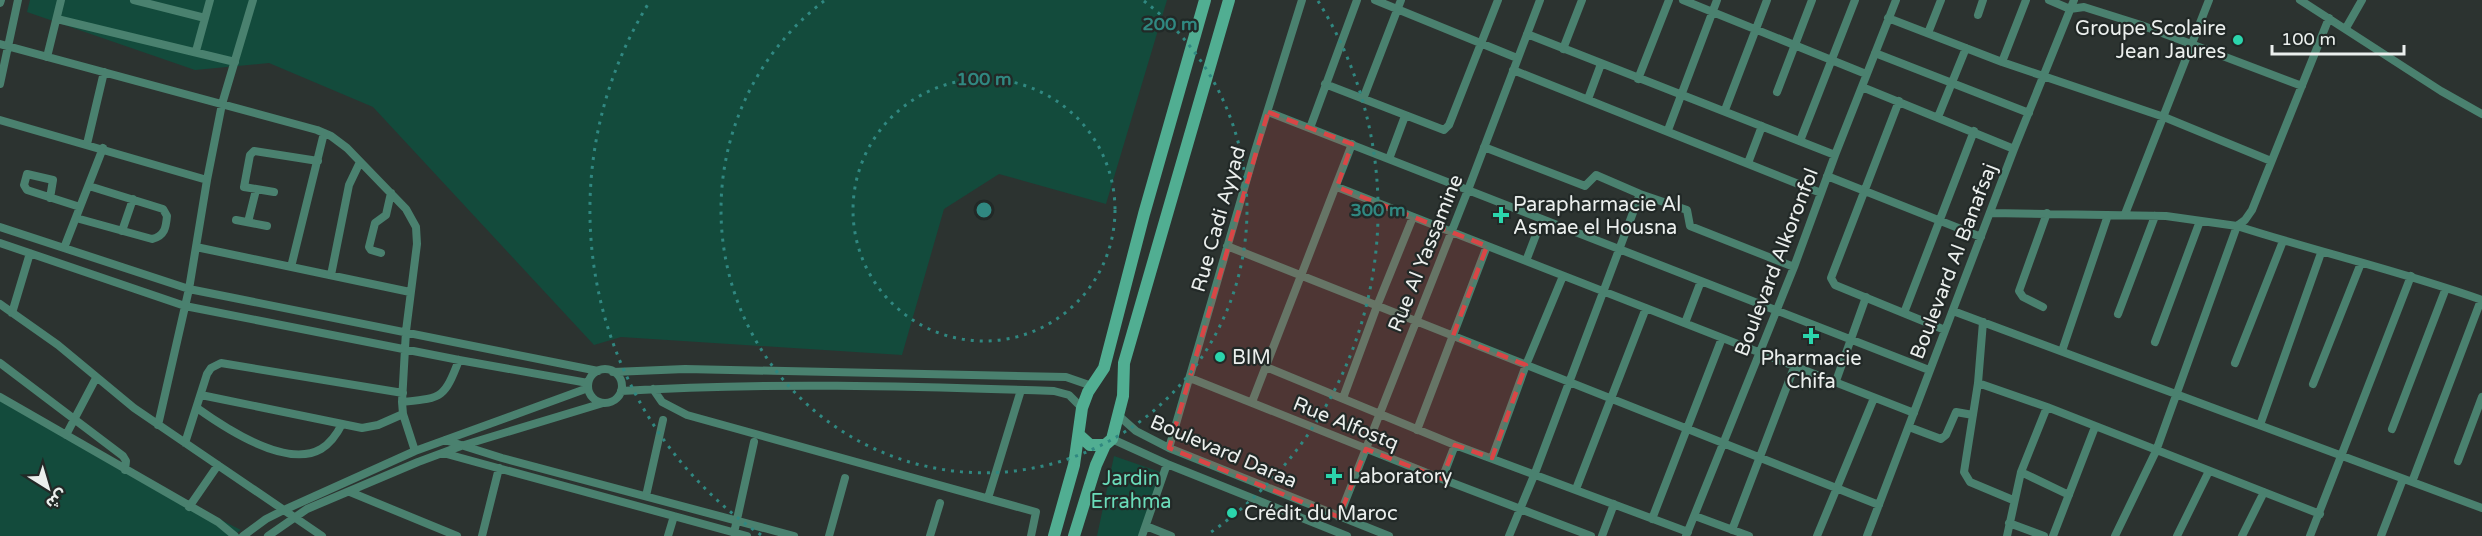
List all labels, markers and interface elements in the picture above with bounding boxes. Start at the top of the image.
text: 200 m [1142,13,1198,35]
place label: Groupe Scolaire Jean Jaures [2075,17,2226,64]
scale bar [2272,18,2404,56]
text: 100 m [2281,28,2336,50]
marker: Groupe Scolaire Jean Jaures [2231,33,2245,47]
text: 100 m [956,68,1012,90]
street label: Rue Cadi Ayyad [1187,144,1251,295]
street label: Boulevard Al Banafsaj [1905,160,2002,363]
street label: Boulevard Alkoronfol [1730,165,1824,360]
street label: Rue Al Yassamine [1383,171,1468,336]
place label: Parapharmacie Al Asmae el Housna [1513,193,1681,240]
text: 300 m [1350,199,1406,221]
centre of rings [974,200,994,220]
marker: Parapharmacie Al Asmae el Housna [1494,208,1508,222]
marker: Pharmacie Chifa [1804,329,1818,343]
place label: BIM [1232,346,1271,370]
place label: Pharmacie Chifa [1761,347,1861,394]
marker: BIM [1213,350,1227,364]
street label: Rue Alfostq [1289,392,1402,456]
street label: Boulevard Daraa [1146,410,1301,494]
north arrow [18,458,78,518]
place label: Laboratory [1348,465,1453,489]
park label: Jardin Errahma [1091,467,1171,514]
marker: Laboratory [1325,467,1343,485]
text: ش [42,485,71,514]
place label: Crédit du Maroc [1244,502,1398,526]
marker: Crédit du Maroc [1225,506,1239,520]

